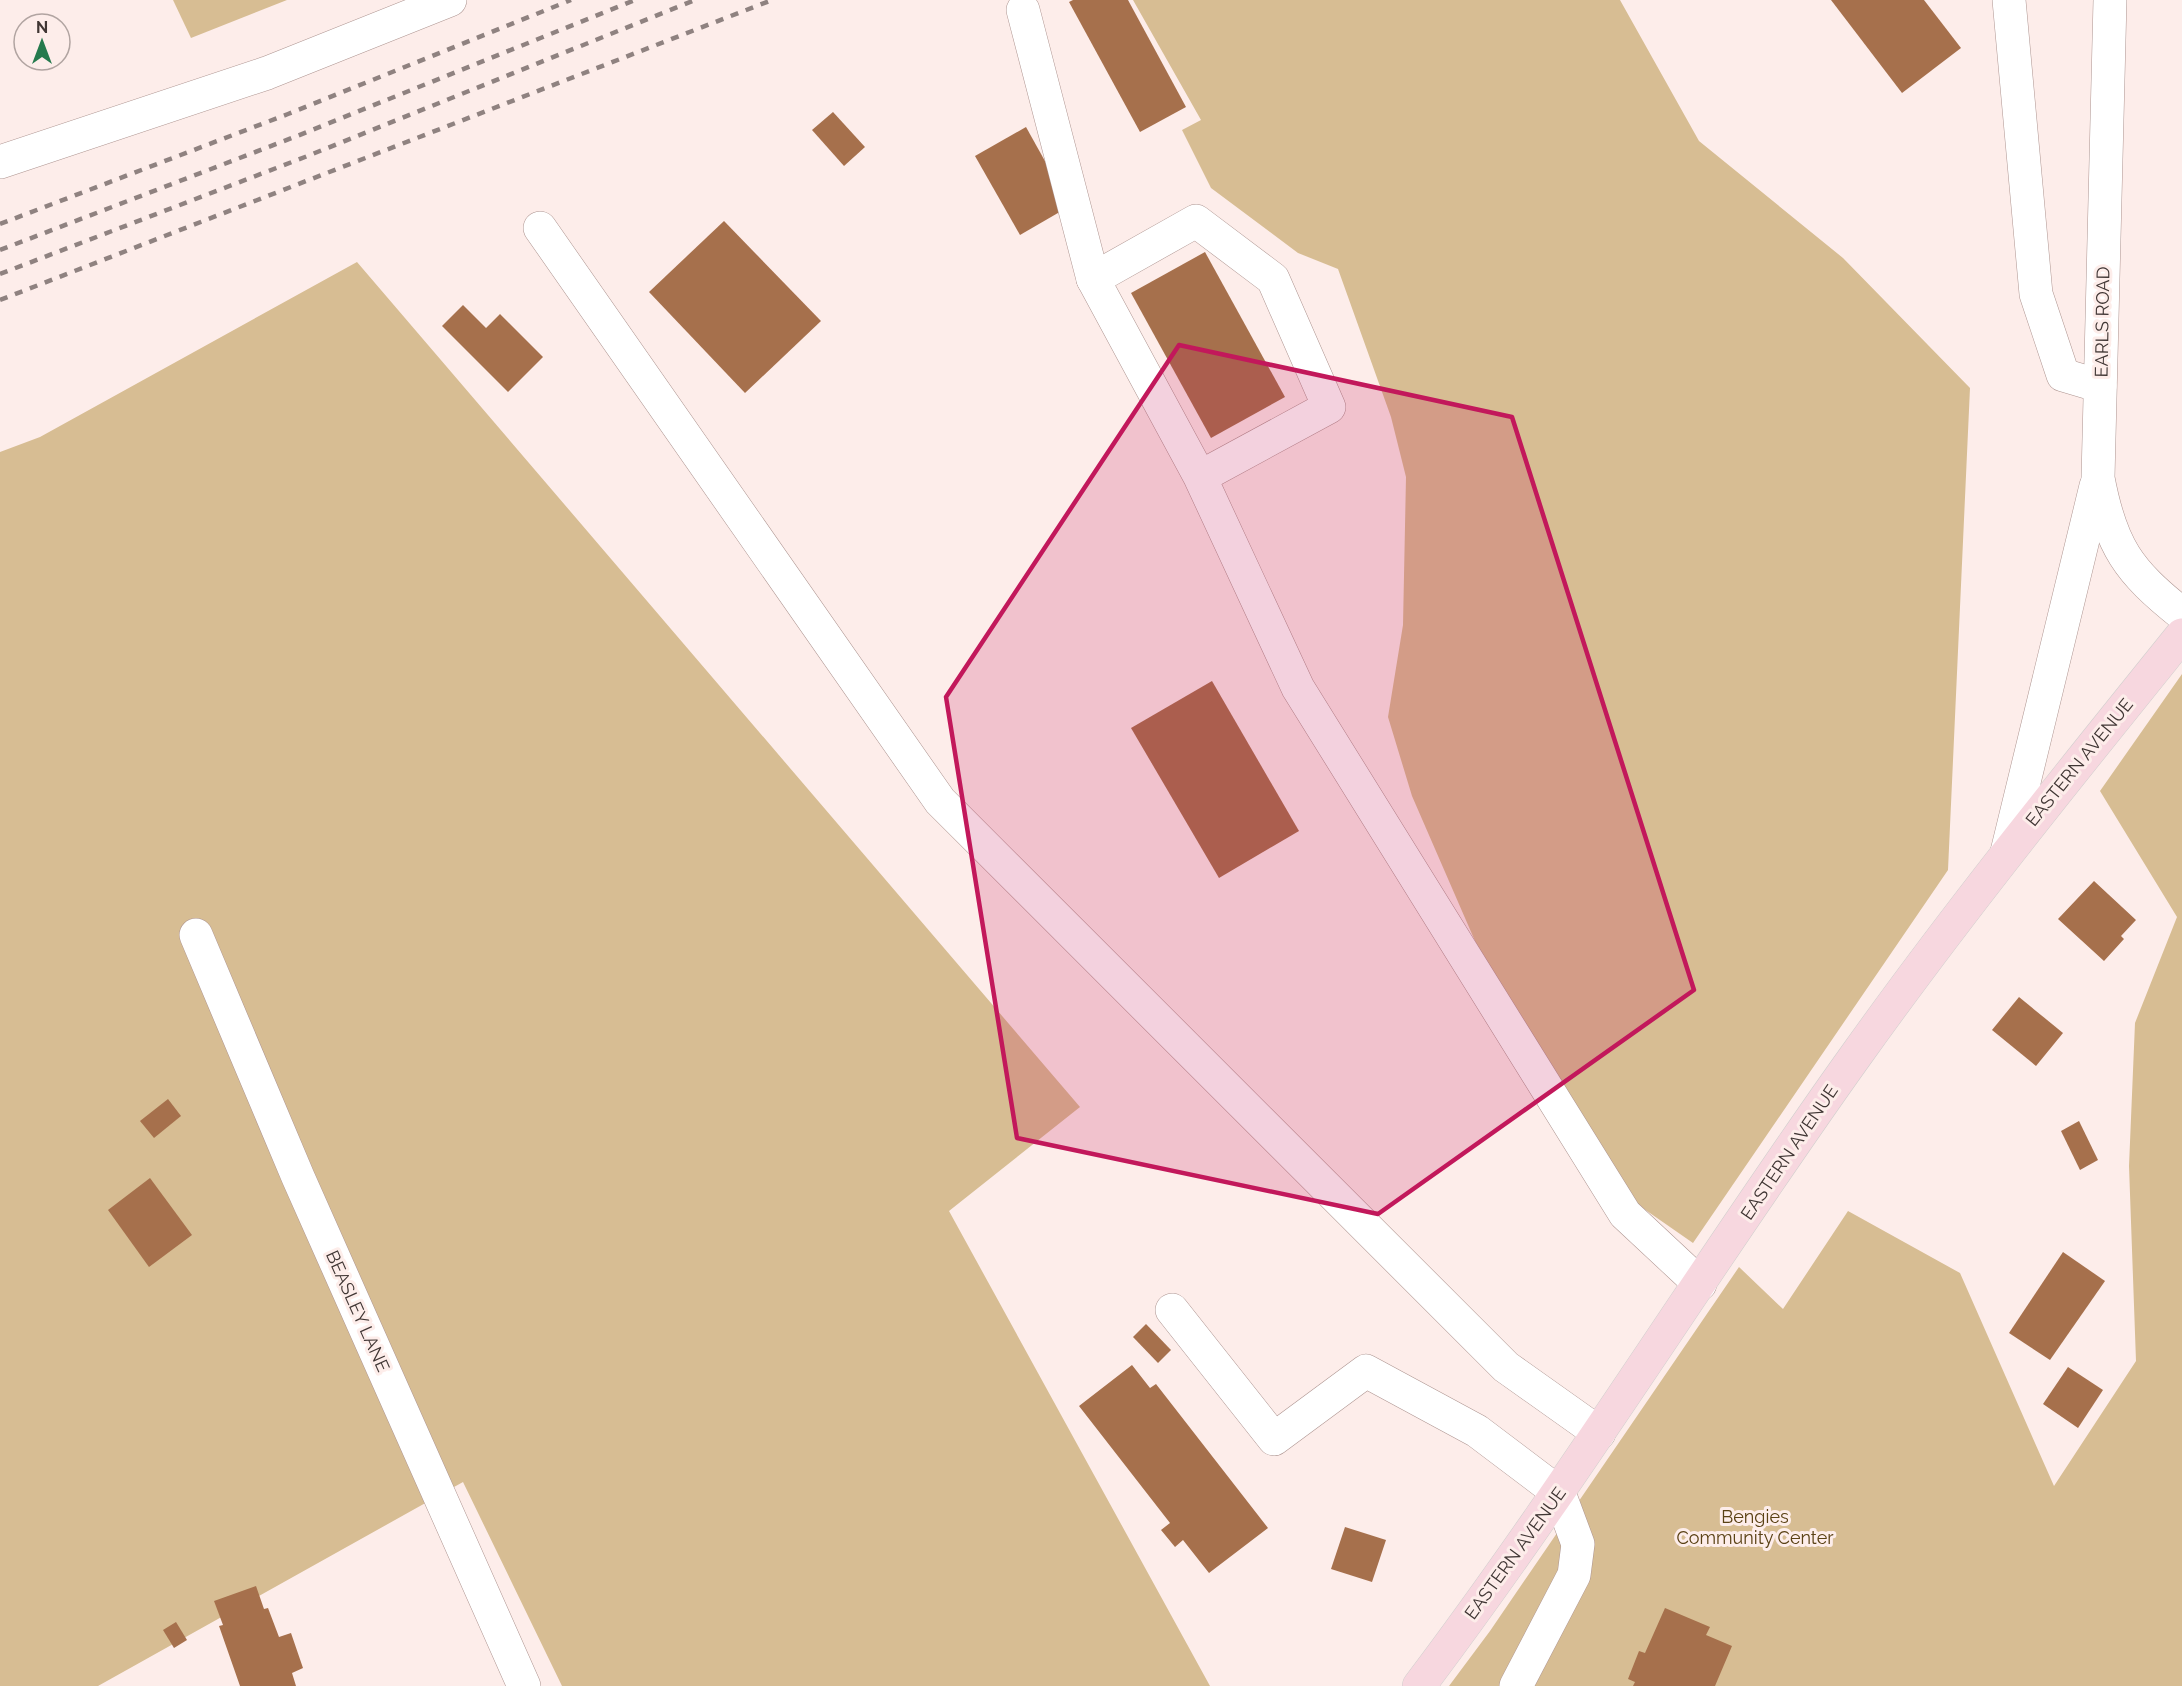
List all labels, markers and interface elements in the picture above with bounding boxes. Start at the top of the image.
north arrow [12,12,72,72]
text: N [36,18,48,37]
street label: EARLS ROAD [2091,266,2113,378]
street label: EASTERN AVENUE [2021,694,2137,830]
street label: EASTERN AVENUE [1736,1081,1842,1223]
street label: BEASLEY LANE [322,1247,394,1375]
street label: EASTERN AVENUE [1460,1483,1570,1623]
park label: Bengies Community Center [1676,1506,1834,1548]

